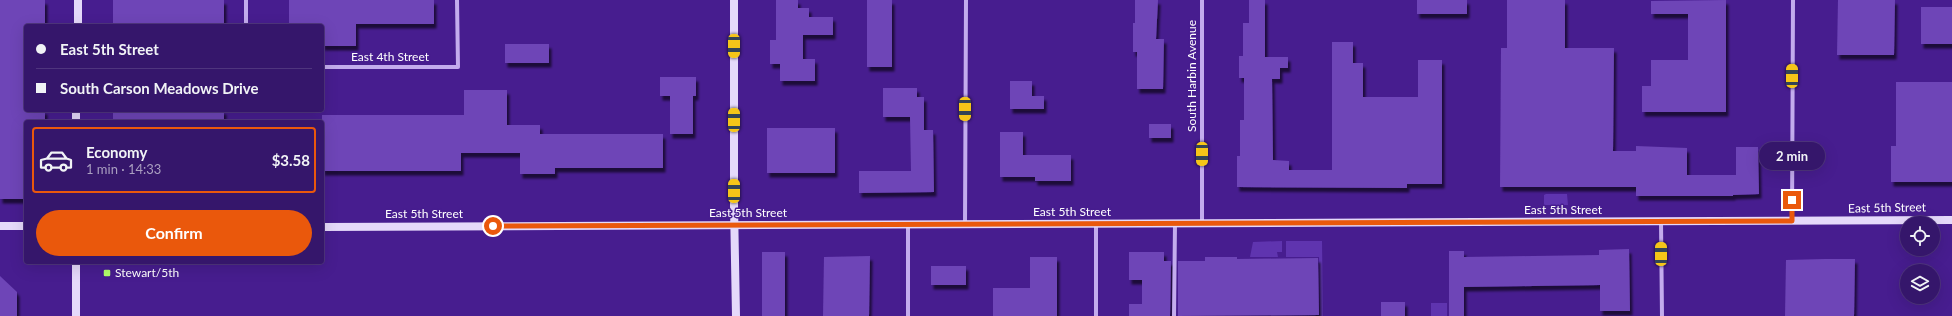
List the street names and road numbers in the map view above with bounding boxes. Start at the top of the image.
street label: South Harbin Avenue [1184,20,1199,132]
street label: East 4th Street [351,49,430,64]
street label: East 5th Street [1848,199,1927,216]
street label: East 5th Street [1524,202,1603,217]
street label: East 5th Street [1033,204,1112,219]
street label: East 5th Street [709,205,788,220]
street label: East 5th Street [385,206,464,221]

